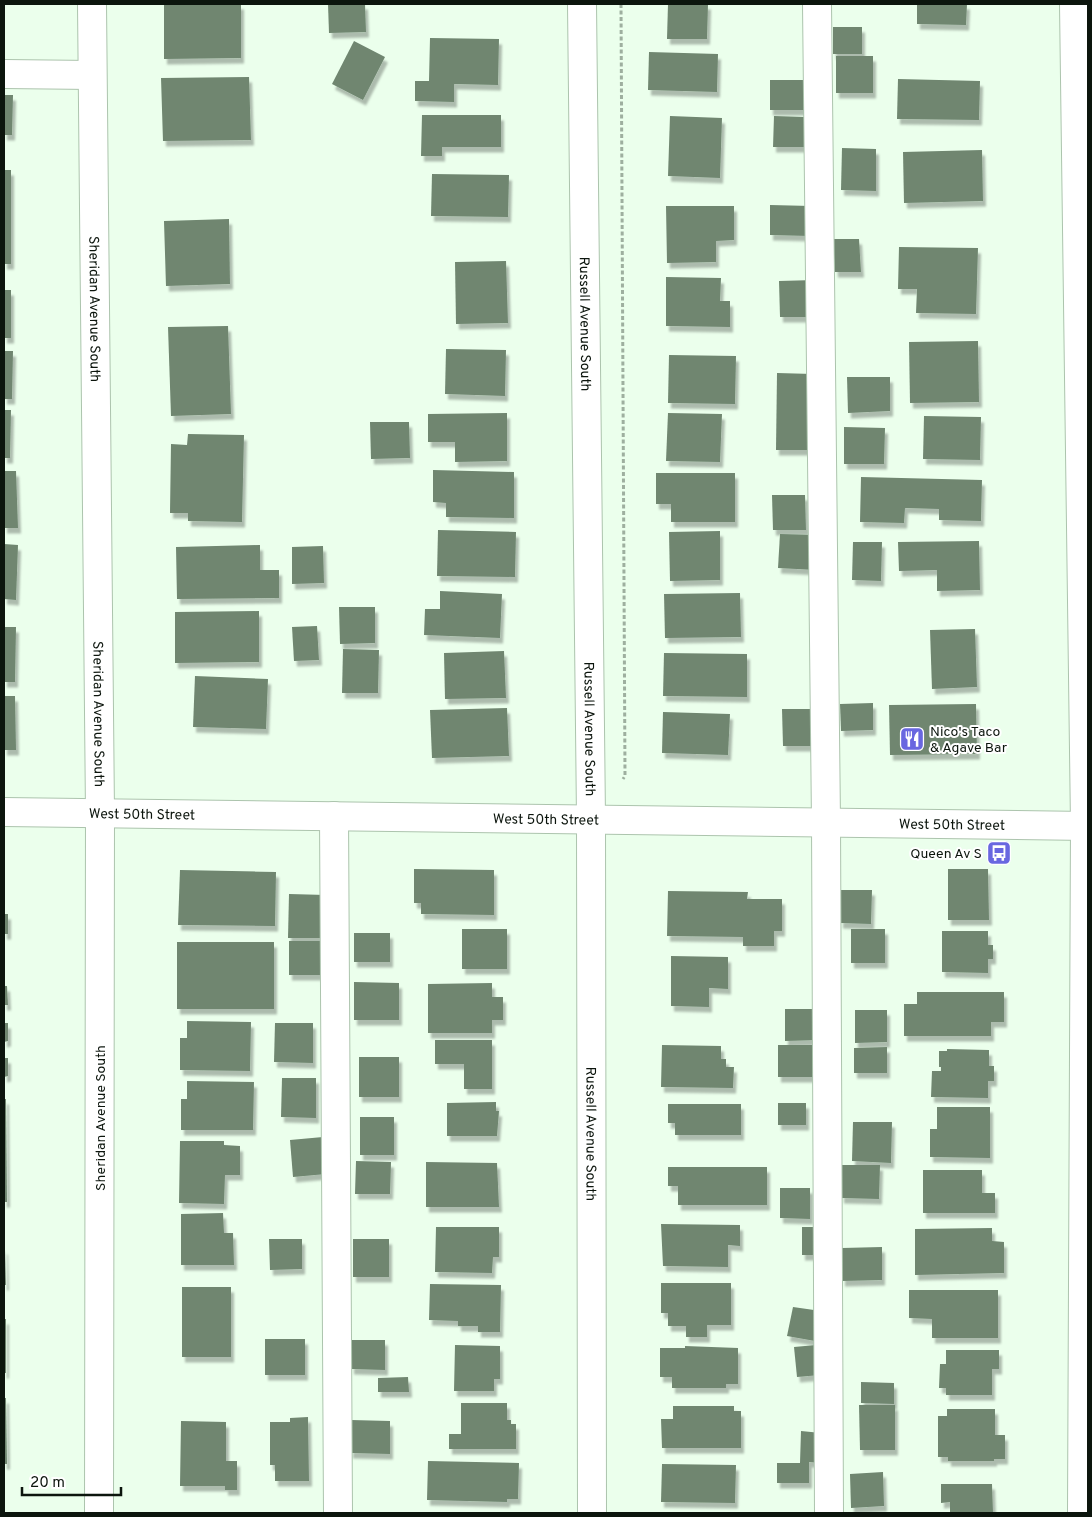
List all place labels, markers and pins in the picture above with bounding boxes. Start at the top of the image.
place label: Nico's Taco & Agave Bar [930,724,1008,757]
restaurant icon: Nico's Taco & Agave Bar [899,726,925,752]
bus stop icon: Queen Av S [986,840,1012,866]
place label: Queen Av S [910,846,982,863]

